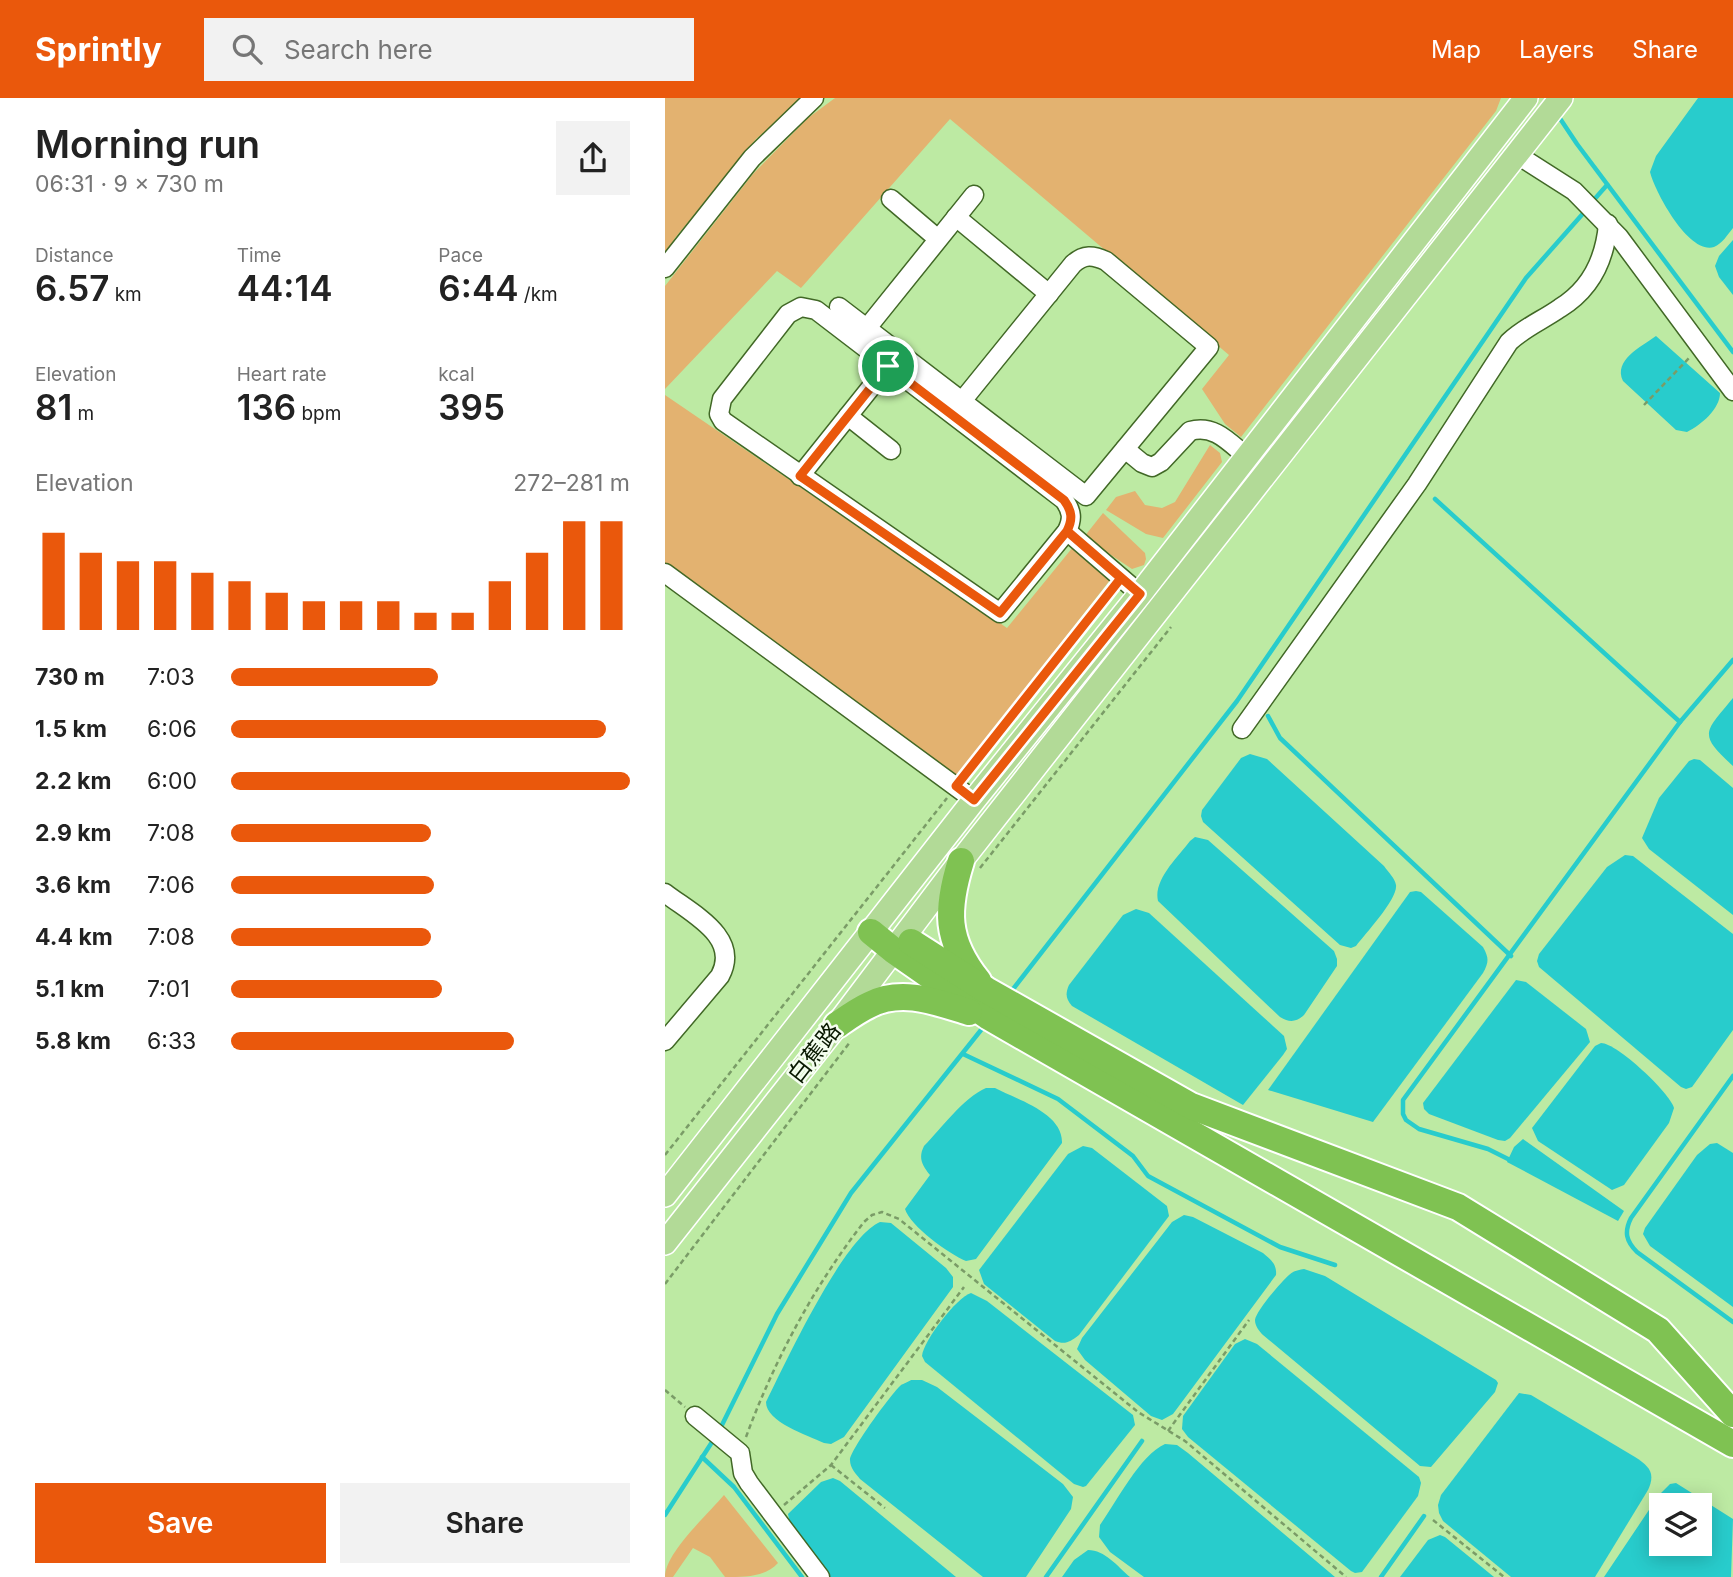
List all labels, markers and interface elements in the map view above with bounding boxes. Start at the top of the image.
search box [204,18,694,81]
text: Sprintly [35,29,162,69]
icon: search [228,30,266,68]
text: Search here [284,34,433,65]
text: Map [1431,35,1481,64]
text: Layers [1519,35,1594,64]
text: Share [1632,35,1698,64]
text: Morning run [35,121,260,167]
button: share [556,121,630,195]
text: 06:31 · 9 × 730 m [35,170,224,198]
text: Distance [35,244,113,267]
text: Time [237,244,281,267]
text: Pace [438,244,483,267]
text: 6.57 [35,267,109,309]
text: 44:14 [237,267,333,309]
text: 6:44 [438,267,519,309]
text: km [109,283,142,306]
text: /km [519,283,558,306]
pin [858,336,918,396]
icon: arrive [869,347,907,385]
text: Elevation [35,363,116,386]
text: Heart rate [237,363,327,386]
text: kcal [438,363,475,386]
text: 81 [35,386,72,428]
text: 136 [237,386,296,428]
text: 395 [438,386,505,428]
text: m [72,402,94,425]
text: bpm [296,402,341,425]
text: Elevation [35,469,134,497]
text: 272–281 m [513,469,630,497]
text: 730 m [35,663,105,691]
text: 7:03 [147,663,195,691]
text: 1.5 km [35,715,107,743]
text: 6:06 [147,715,197,743]
text: 2.2 km [35,767,111,795]
text: 6:00 [147,767,197,795]
text: 2.9 km [35,819,112,847]
text: 7:08 [147,819,195,847]
text: 3.6 km [35,871,111,899]
text: 7:06 [147,871,195,899]
text: 4.4 km [35,923,113,951]
text: 7:08 [147,923,195,951]
text: 5.1 km [35,975,104,1003]
text: 7:01 [147,975,190,1003]
street label: 白蕉路 [782,1017,846,1089]
text: 5.8 km [35,1027,111,1055]
text: 6:33 [147,1027,196,1055]
button: Save [35,1483,326,1563]
button: Share [340,1483,630,1563]
map controls [1649,1493,1712,1556]
button: layers [1649,1493,1712,1556]

